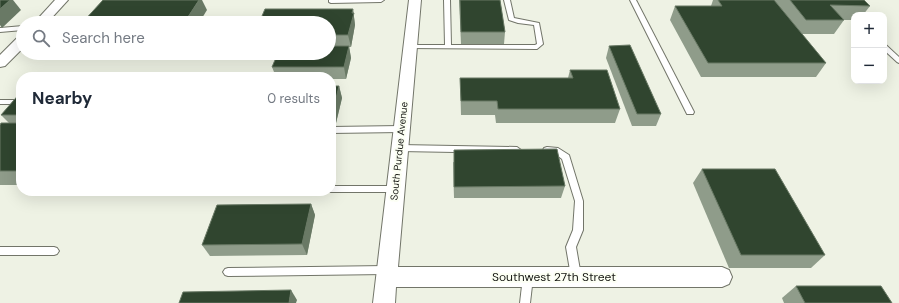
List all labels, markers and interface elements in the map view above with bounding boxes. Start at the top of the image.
map controls [851,12,887,84]
button: + [851,12,887,48]
search box [16,16,336,60]
icon: search [30,27,52,49]
text: Search here [62,28,145,48]
button: − [851,48,887,84]
text: Nearby [32,87,92,109]
text: 0 results [267,90,320,107]
street label: South Purdue Avenue [387,101,411,201]
street label: Southwest 27th Street [492,269,616,285]

